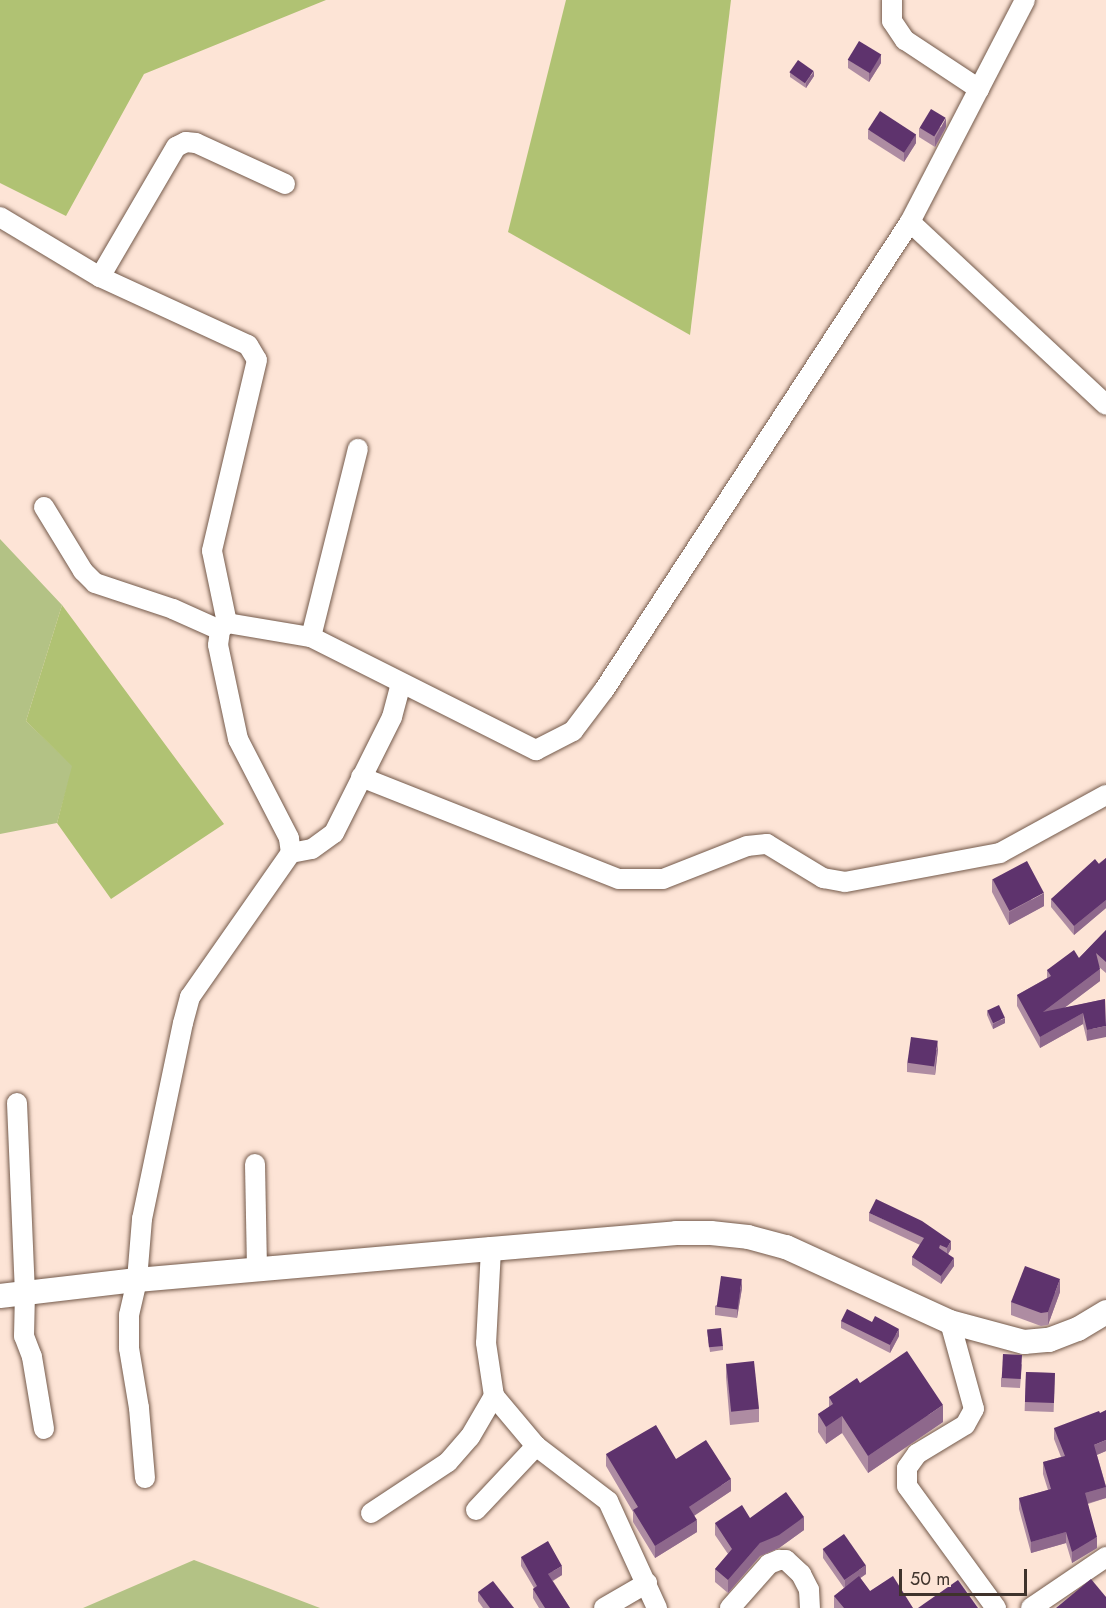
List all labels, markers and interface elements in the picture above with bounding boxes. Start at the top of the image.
scale bar [902,1557,1030,1595]
text: 50 m [910,1566,950,1592]

